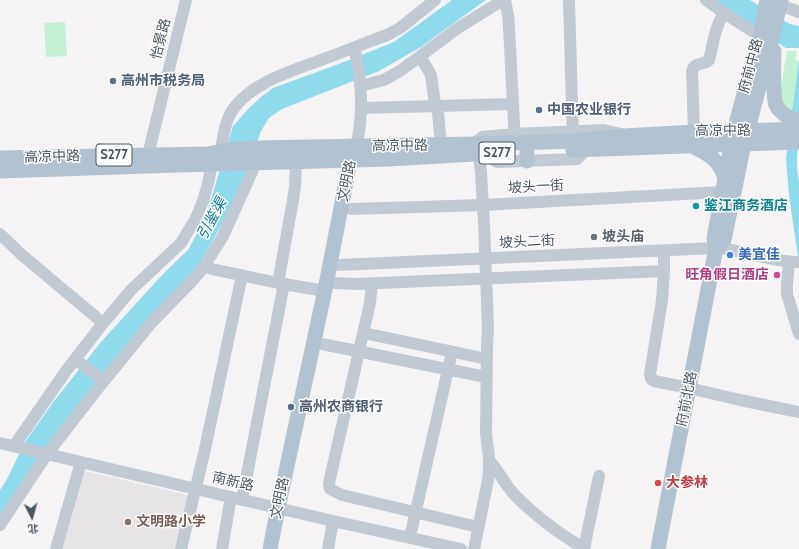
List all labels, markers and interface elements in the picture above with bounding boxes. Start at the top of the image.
street label: 怡景路 [148,17,174,61]
street label: 府前中路 [736,37,766,95]
place label: 高州市税务局 [121,73,205,89]
marker: 高州市税务局 [108,76,118,86]
place label: 中国农业银行 [547,102,631,118]
marker: 中国农业银行 [534,105,544,115]
street label: 高凉中路 [695,122,751,140]
street label: 高凉中路 [372,137,428,155]
road number: S277 [479,142,515,164]
road number: S277 [96,144,132,166]
street label: 高凉中路 [24,148,80,166]
street label: 文明路 [334,159,360,203]
street label: 坡头一街 [508,177,564,197]
water label: 引鉴渠 [193,195,231,243]
place label: 鉴江商务酒店 [704,198,788,214]
marker: 鉴江商务酒店 [691,201,701,211]
place label: 坡头庙 [602,229,644,245]
street label: 坡头二街 [499,232,555,252]
marker: 坡头庙 [589,232,599,242]
place label: 美宜佳 [738,247,780,263]
marker: 美宜佳 [725,250,735,260]
place label: 旺角假日酒店 [685,267,769,283]
marker: 旺角假日酒店 [772,270,782,280]
street label: 府前北路 [673,370,701,428]
place label: 高州农商银行 [299,399,383,415]
marker: 高州农商银行 [286,402,296,412]
street label: 南新路 [211,469,255,495]
place label: 大参林 [666,475,708,491]
street label: 文明路 [267,476,293,520]
marker: 大参林 [653,478,663,488]
north arrow [12,497,52,537]
place label: 文明路小学 [136,514,206,530]
marker: 文明路小学 [123,517,133,527]
text: 北 [27,521,39,536]

